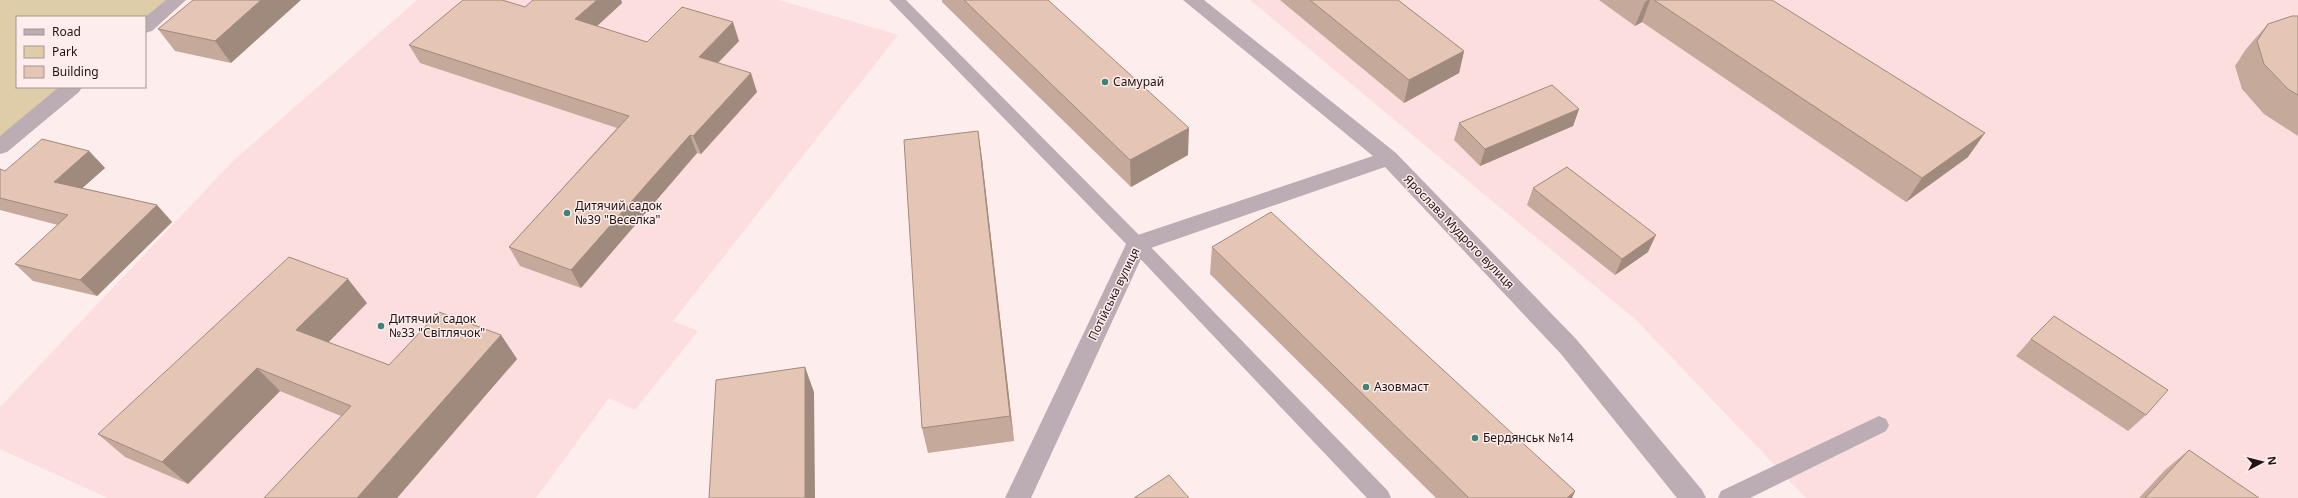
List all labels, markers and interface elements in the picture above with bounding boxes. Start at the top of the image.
legend [16,16,146,88]
text: Road [52,23,81,40]
text: Park [52,43,78,60]
text: Building [52,63,99,80]
place label: Самурай [1113,73,1164,90]
marker: Самурай [1100,77,1110,87]
street label: Ярослава Мудрого вулиця [1400,171,1519,292]
place label: Дитячий садок №39 "Веселка" [575,197,663,228]
marker: Дитячий садок №39 "Веселка" [562,208,572,218]
street label: Потійська вулиця [1084,245,1143,343]
place label: Дитячий садок №33 "Світлячок" [389,310,485,341]
marker: Дитячий садок №33 "Світлячок" [376,321,386,331]
place label: Азовмаст [1374,378,1429,395]
marker: Азовмаст [1361,382,1371,392]
place label: Бердянськ №14 [1483,429,1574,446]
marker: Бердянськ №14 [1470,433,1480,443]
north arrow [2242,442,2282,482]
text: N [2264,455,2280,466]

